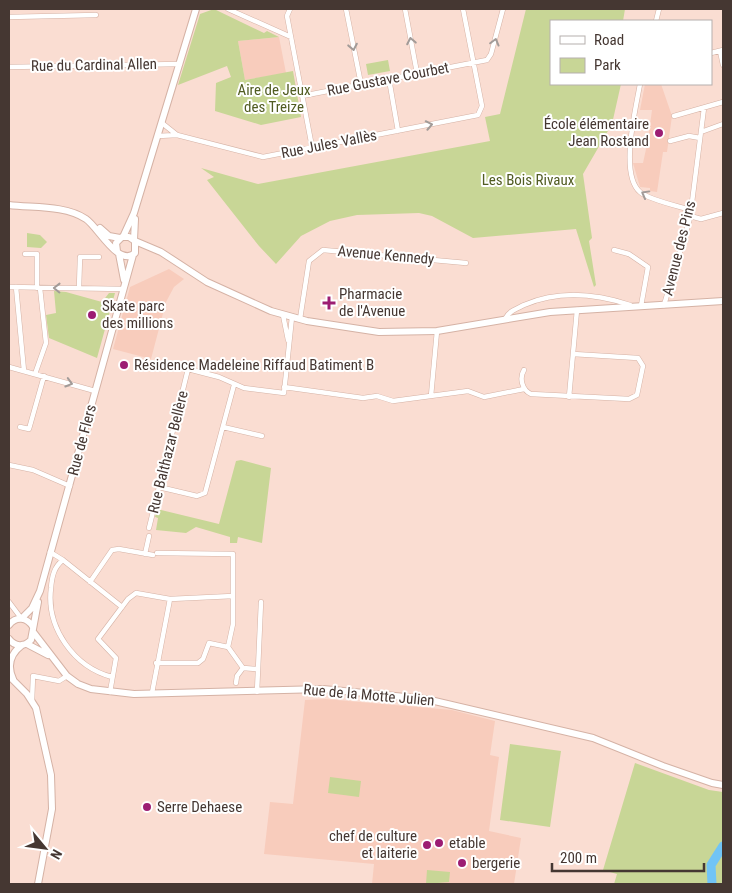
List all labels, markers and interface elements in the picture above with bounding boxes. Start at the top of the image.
legend [550,20,712,85]
text: Road [594,31,624,49]
one-way arrow [406,37,417,45]
one-way arrow [489,37,500,46]
one-way arrow [348,42,358,51]
street label: Rue du Cardinal Allen [31,55,157,75]
text: Park [594,56,621,74]
street label: Rue Gustave Courbet [326,58,450,100]
park label: Aire de Jeux des Treize [237,81,311,116]
place label: École élémentaire Jean Rostand [544,115,649,150]
one-way arrow [424,120,433,130]
street label: Rue Jules Vallès [280,126,378,162]
marker: École élémentaire Jean Rostand [653,127,665,139]
park label: Les Bois Rivaux [482,171,575,189]
one-way arrow [641,190,650,200]
street label: Avenue des Pins [659,198,700,297]
street label: Avenue Kennedy [337,242,435,268]
one-way arrow [53,283,60,293]
place label: Pharmacie de l'Avenue [339,285,405,320]
place label: Skate parc des millions [102,297,174,332]
marker: Pharmacie de l'Avenue [323,297,335,309]
marker: Skate parc des millions [86,309,98,321]
place label: Résidence Madeleine Riffaud Batiment B [134,356,374,374]
marker: Résidence Madeleine Riffaud Batiment B [118,359,130,371]
one-way arrow [64,378,73,388]
street label: Rue Balthazar Bellère [144,389,192,515]
street label: Rue de Flers [64,402,100,477]
street label: Rue de la Motte Julien [303,680,435,710]
place label: Serre Dehaese [157,798,242,816]
marker: Serre Dehaese [141,801,153,813]
north arrow [20,823,70,873]
place label: chef de culture et laiterie [329,827,417,862]
place label: etable [449,834,486,852]
marker: etable [433,837,445,849]
marker: chef de culture et laiterie [421,839,433,851]
scale bar [552,840,704,872]
text: N [47,847,65,862]
text: 200 m [560,849,597,867]
place label: bergerie [472,854,520,872]
marker: bergerie [456,857,468,869]

